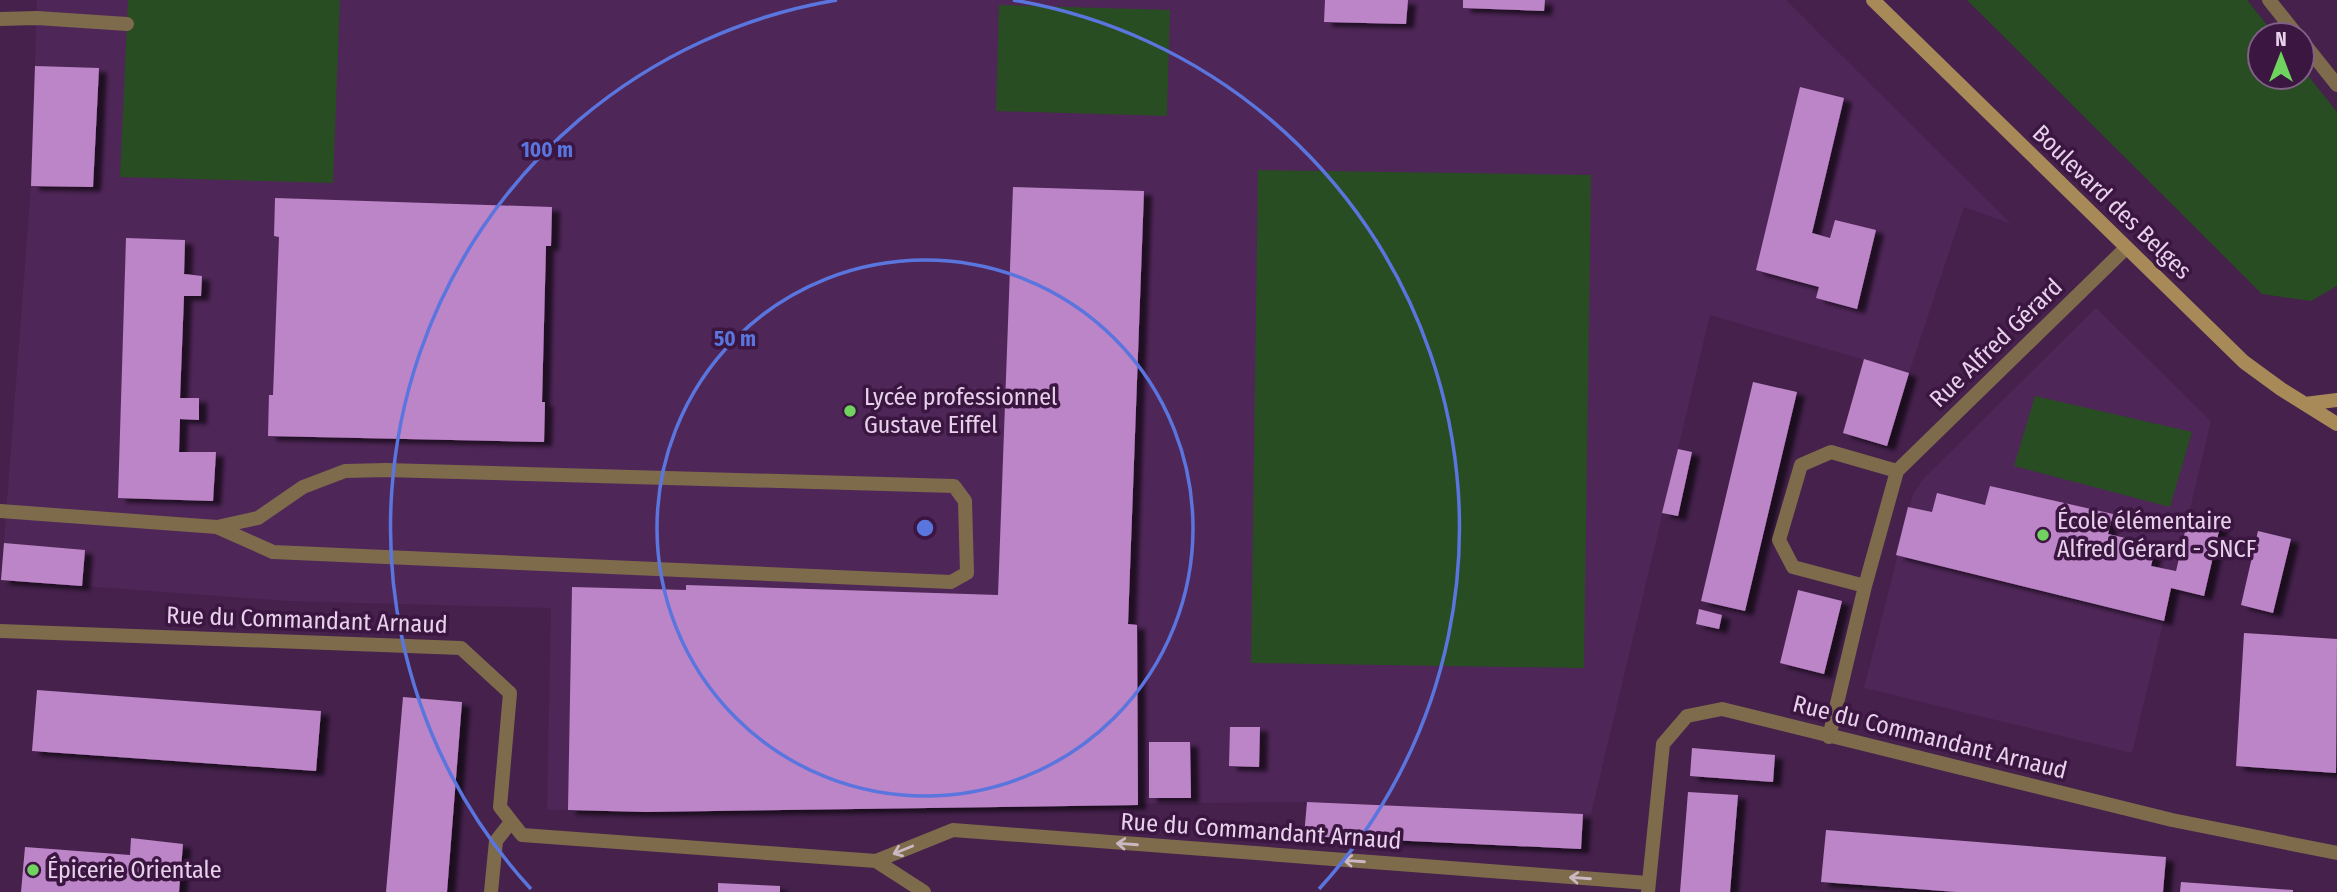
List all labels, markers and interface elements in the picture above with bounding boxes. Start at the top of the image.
north arrow [2246,21,2316,91]
text: N [2275,28,2287,51]
street label: Boulevard des Belges [2027,119,2197,285]
text: 100 m [521,137,573,163]
street label: Rue Alfred Gérard [1924,273,2068,413]
text: 50 m [714,326,756,352]
place label: Lycée professionnel Gustave Eiffel [864,383,1057,439]
marker: Lycée professionnel Gustave Eiffel [842,403,858,419]
place label: École élémentaire Alfred Gérard - SNCF [2057,506,2257,563]
centre of rings [913,516,937,540]
marker: École élémentaire Alfred Gérard - SNCF [2035,527,2051,543]
street label: Rue du Commandant Arnaud [166,601,448,639]
street label: Rue du Commandant Arnaud [1790,689,2070,785]
street label: Rue du Commandant Arnaud [1120,807,1402,855]
one-way arrow [1116,837,1138,850]
one-way arrow [893,845,915,858]
one-way arrow [1343,854,1365,867]
place label: Épicerie Orientale [47,855,222,884]
marker: Épicerie Orientale [25,862,41,878]
one-way arrow [1570,871,1592,884]

